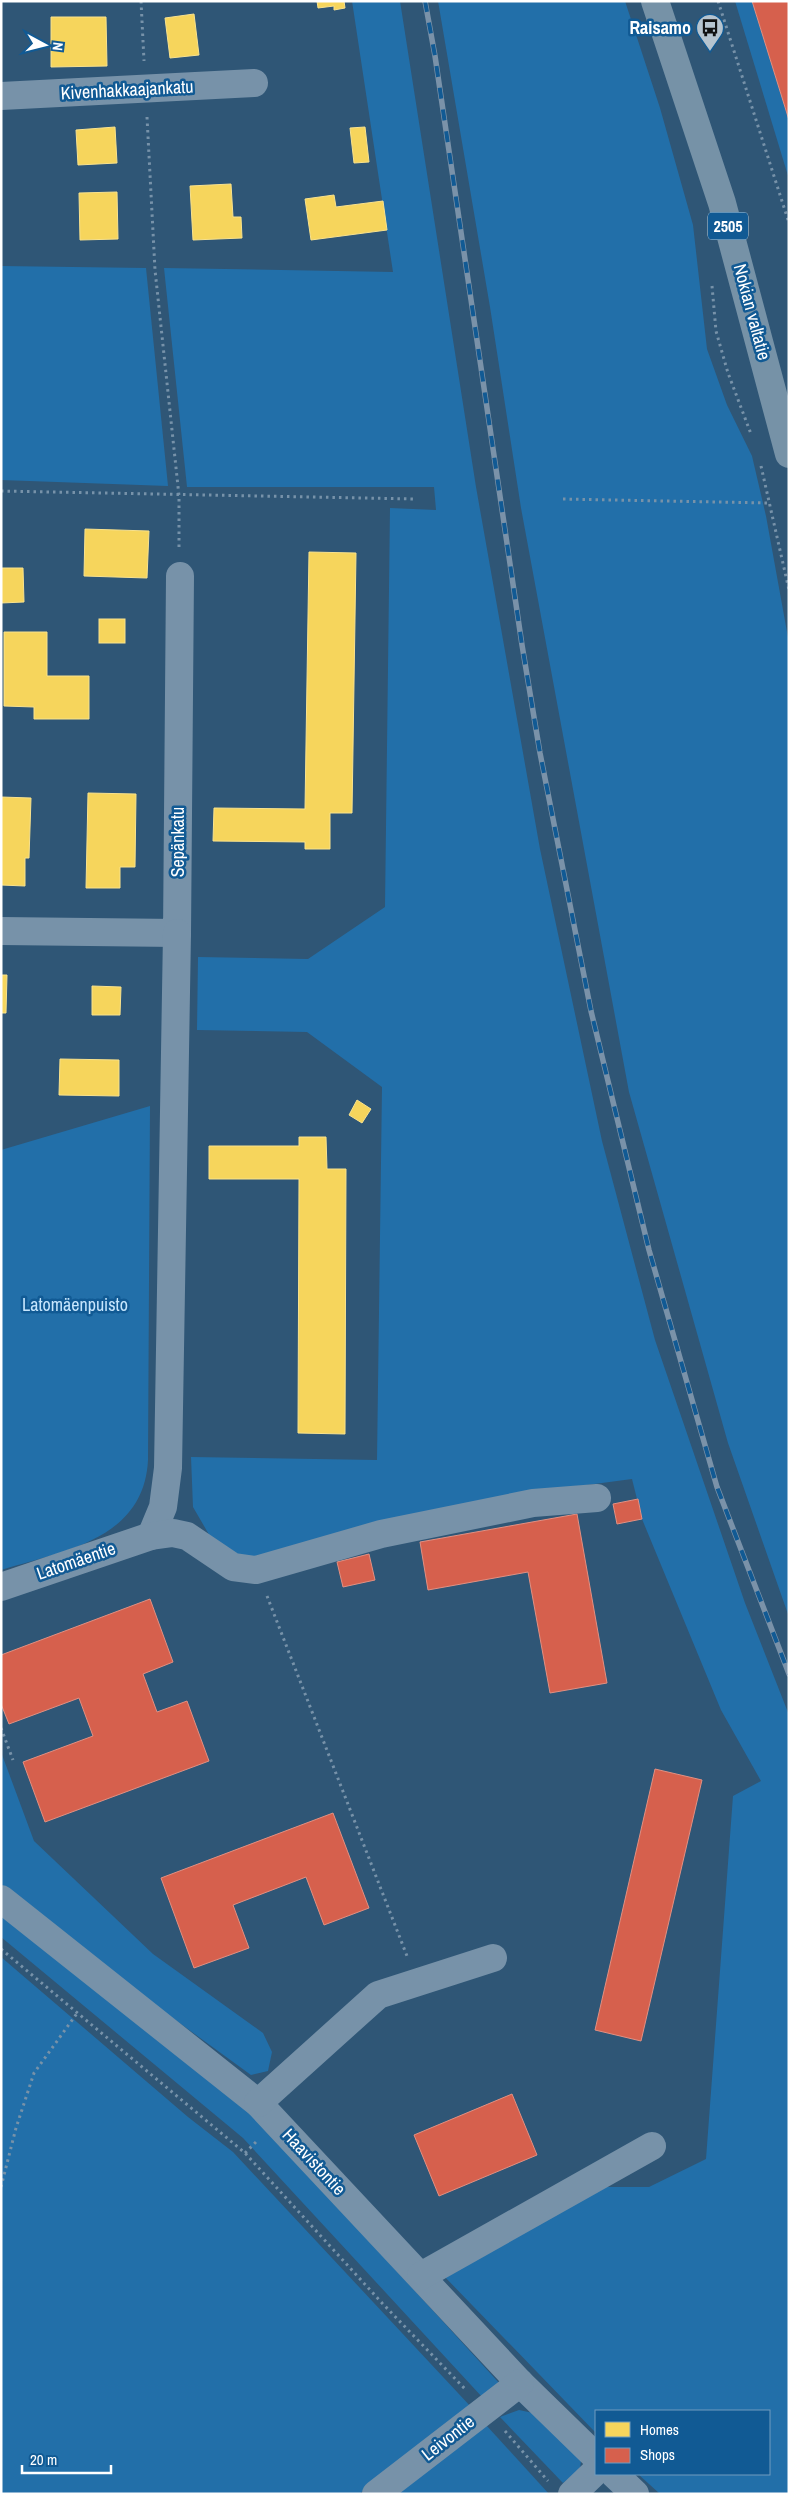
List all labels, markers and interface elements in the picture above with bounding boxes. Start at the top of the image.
bus stop icon: Raisamo [695,13,725,52]
place label: Raisamo [629,15,691,40]
north arrow [20,20,70,70]
text: N [48,41,67,52]
street label: Kivenhakkaajankatu [60,74,194,105]
road number: 2505 [708,212,748,240]
street label: Nokian valtatie [728,261,777,363]
street label: Sepänkatu [165,807,190,877]
park label: Latomäenpuisto [22,1292,128,1317]
street label: Latomäentie [33,1535,119,1586]
street label: Haavistontie [277,2123,352,2200]
street label: Leivontie [416,2409,479,2466]
legend [595,2410,770,2475]
text: Homes [640,2419,679,2440]
scale bar [22,2442,111,2474]
text: Shops [640,2444,675,2465]
text: 20 m [30,2449,57,2470]

